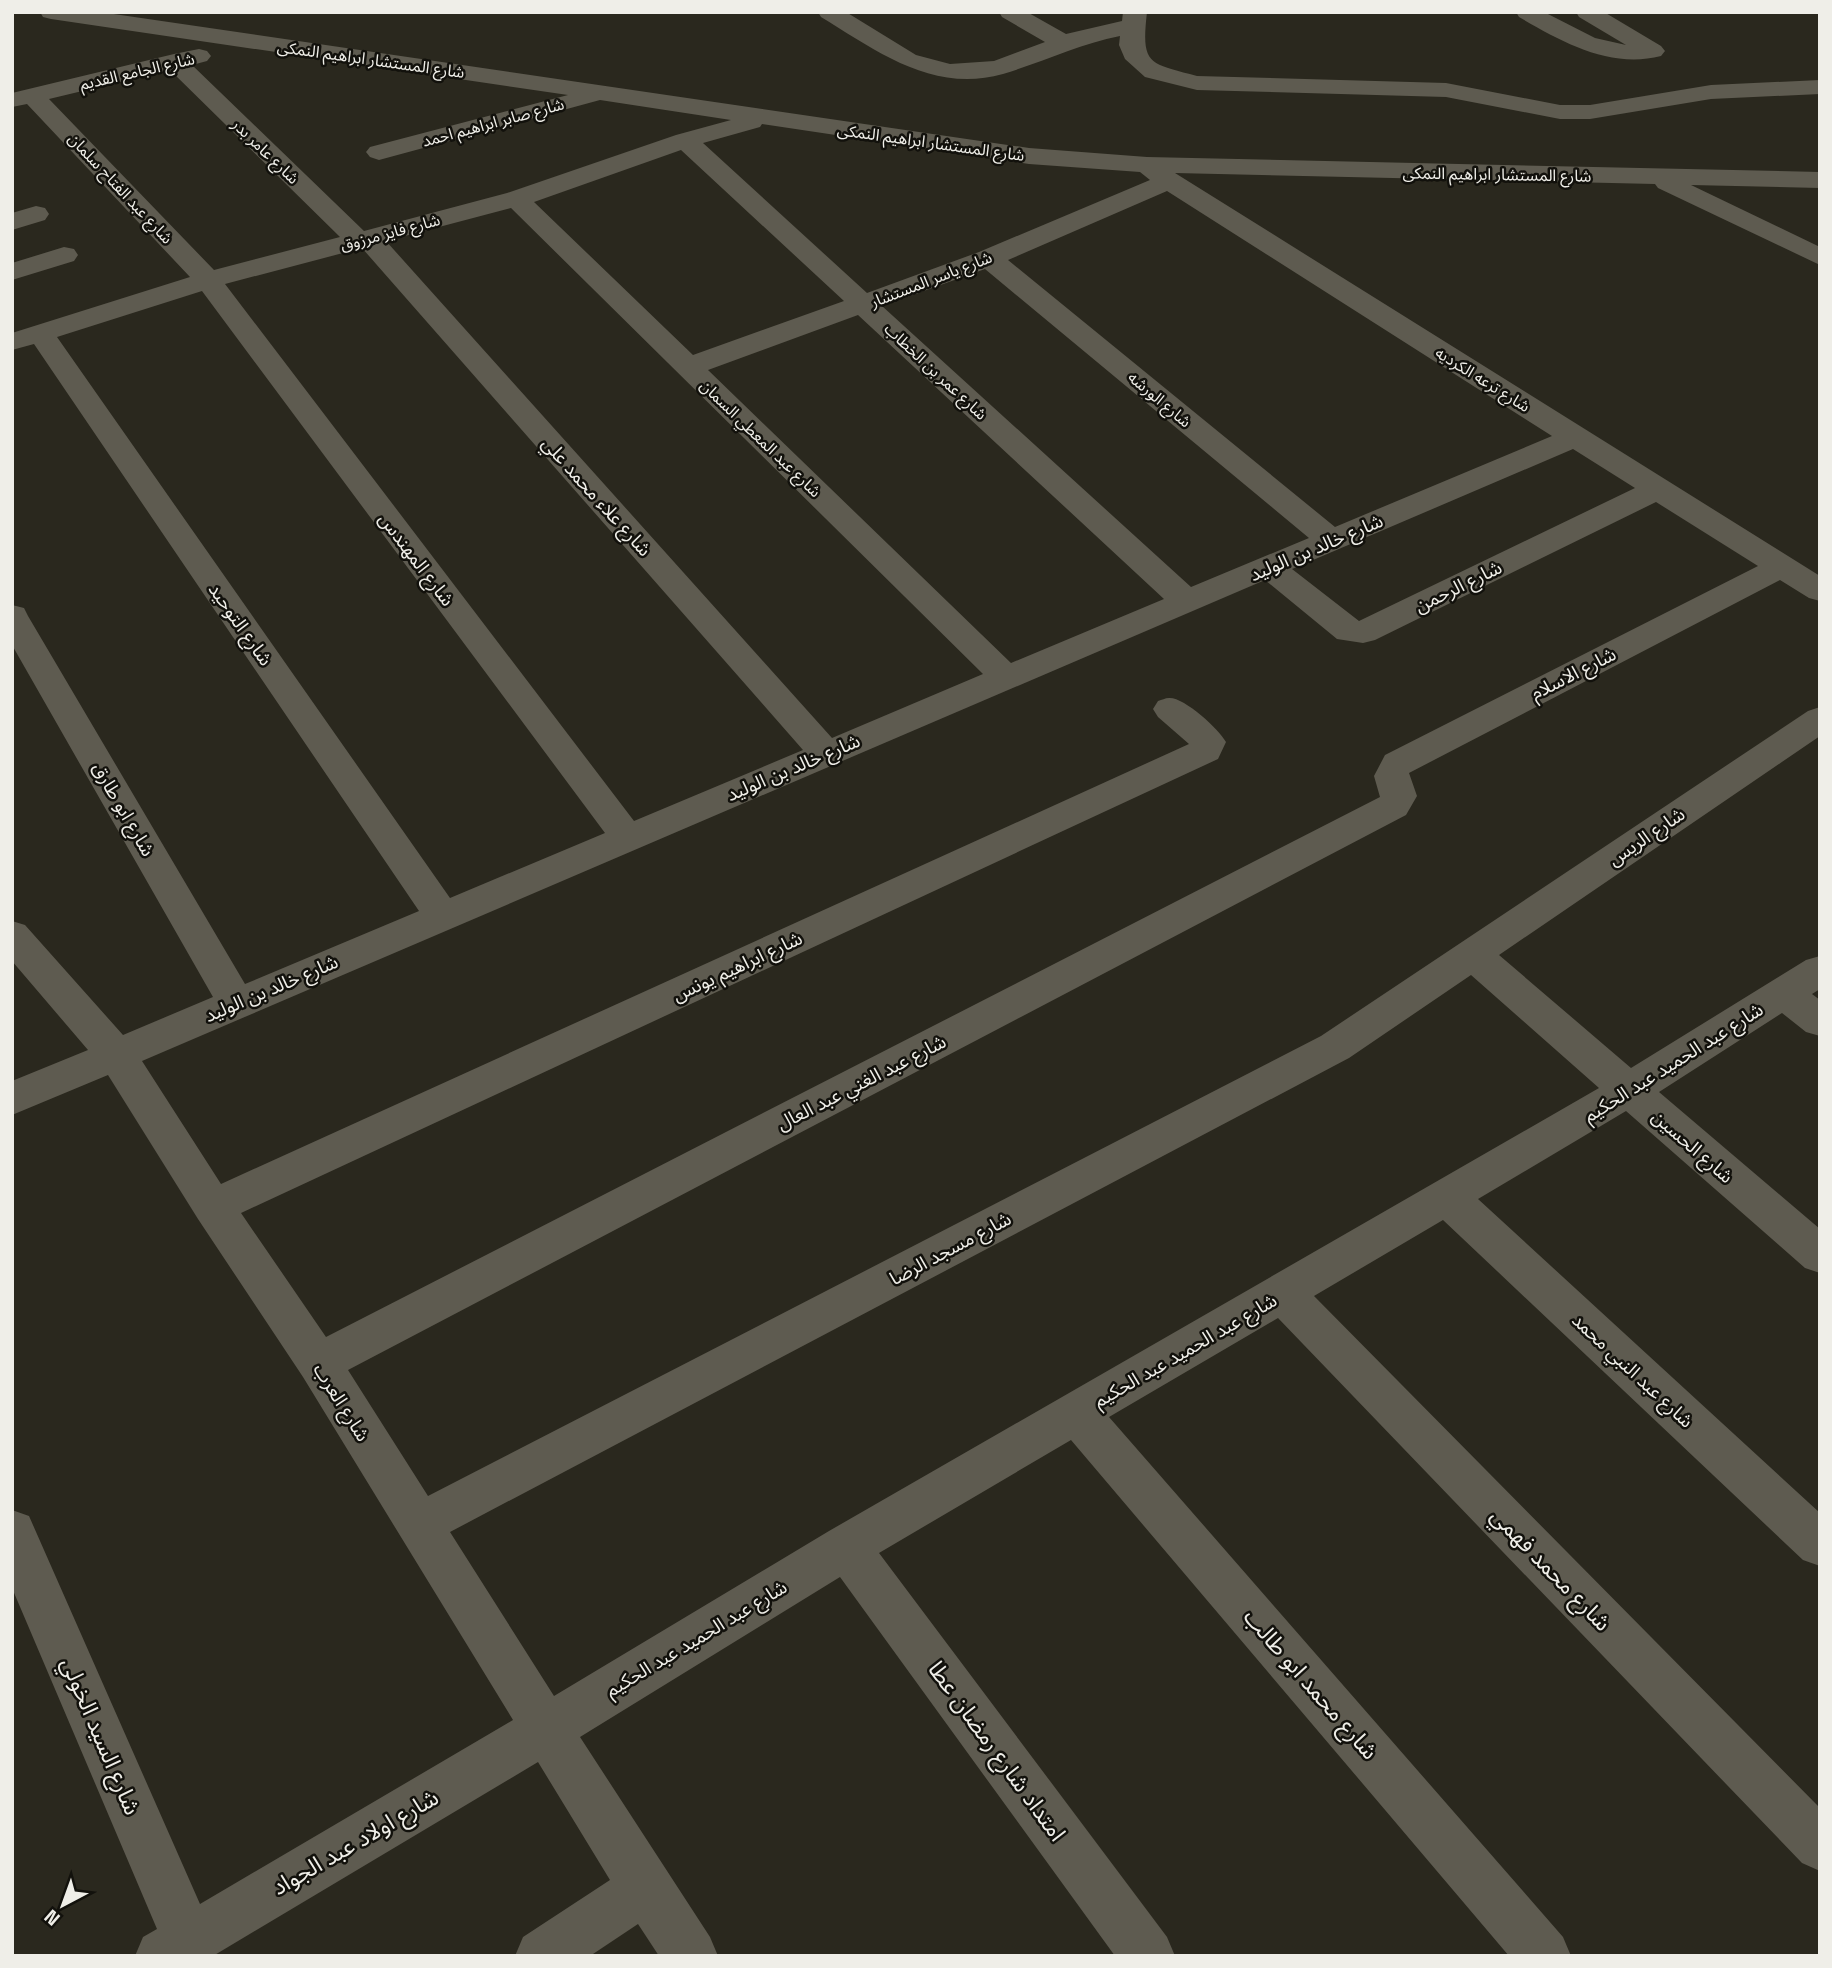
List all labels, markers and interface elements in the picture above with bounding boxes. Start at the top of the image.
street label: شارع المستشار ابراهيم النمكى [276,36,466,85]
street label: شارع الجامع القديم [78,48,197,97]
street label: شارع صابر ابراهيم احمد [420,93,567,153]
street label: شارع عامر بدر [225,113,304,190]
street label: شارع المستشار ابراهيم النمكى [836,119,1026,168]
street label: شارع عبد الفتاح سلمان [62,128,178,250]
street label: شارع المستشار ابراهيم النمكى [1402,162,1592,189]
street label: شارع فايز مرزوق [338,209,443,258]
street label: شارع ياسر المستشار [866,247,996,315]
street label: شارع عمر بن الخطاب [878,318,992,426]
street label: شارع ترعه الكرديه [1430,342,1534,419]
street label: شارع الورشه [1122,367,1196,434]
street label: شارع عبد المعطي السمان [694,375,826,503]
street label: شارع علاء محمد علي [534,431,657,563]
street label: شارع المهندس [372,507,460,612]
street label: شارع خالد بن الوليد [1245,508,1387,588]
street label: شارع الرحمن [1410,555,1506,619]
street label: شارع التوحيد [202,578,278,671]
street label: شارع الاسلام [1526,641,1621,707]
street label: شارع خالد بن الوليد [722,728,864,808]
street label: شارع ابو طارق [86,758,161,861]
street label: شارع الريس [1603,801,1690,872]
street label: شارع ابراهيم يونس [668,925,807,1009]
street label: شارع خالد بن الوليد [200,949,342,1029]
street label: شارع عبد الحميد عبد الحكيم [1579,997,1769,1130]
street label: شارع عبد الغني عبد العال [772,1029,951,1138]
street label: شارع الحسين [1646,1104,1739,1190]
street label: شارع مسجد الرضا [885,1206,1016,1292]
street label: شارع عبد الحميد عبد الحكيم [1089,1288,1282,1415]
street label: شارع عبد النبي محمد [1565,1308,1699,1435]
street label: شارع العرب [307,1358,375,1447]
street label: شارع محمد فهمي [1483,1501,1618,1639]
street label: شارع عبد الحميد عبد الحكيم [601,1574,793,1704]
street label: شارع محمد ابو طالب [1236,1602,1385,1767]
street label: شارع السيد الخولي [52,1653,148,1820]
street label: امتداد شارع رمضان عطا [920,1655,1073,1848]
street label: شارع اولاد عبد الجواد [266,1782,445,1904]
north arrow [28,1870,98,1940]
text: N [39,1904,65,1931]

